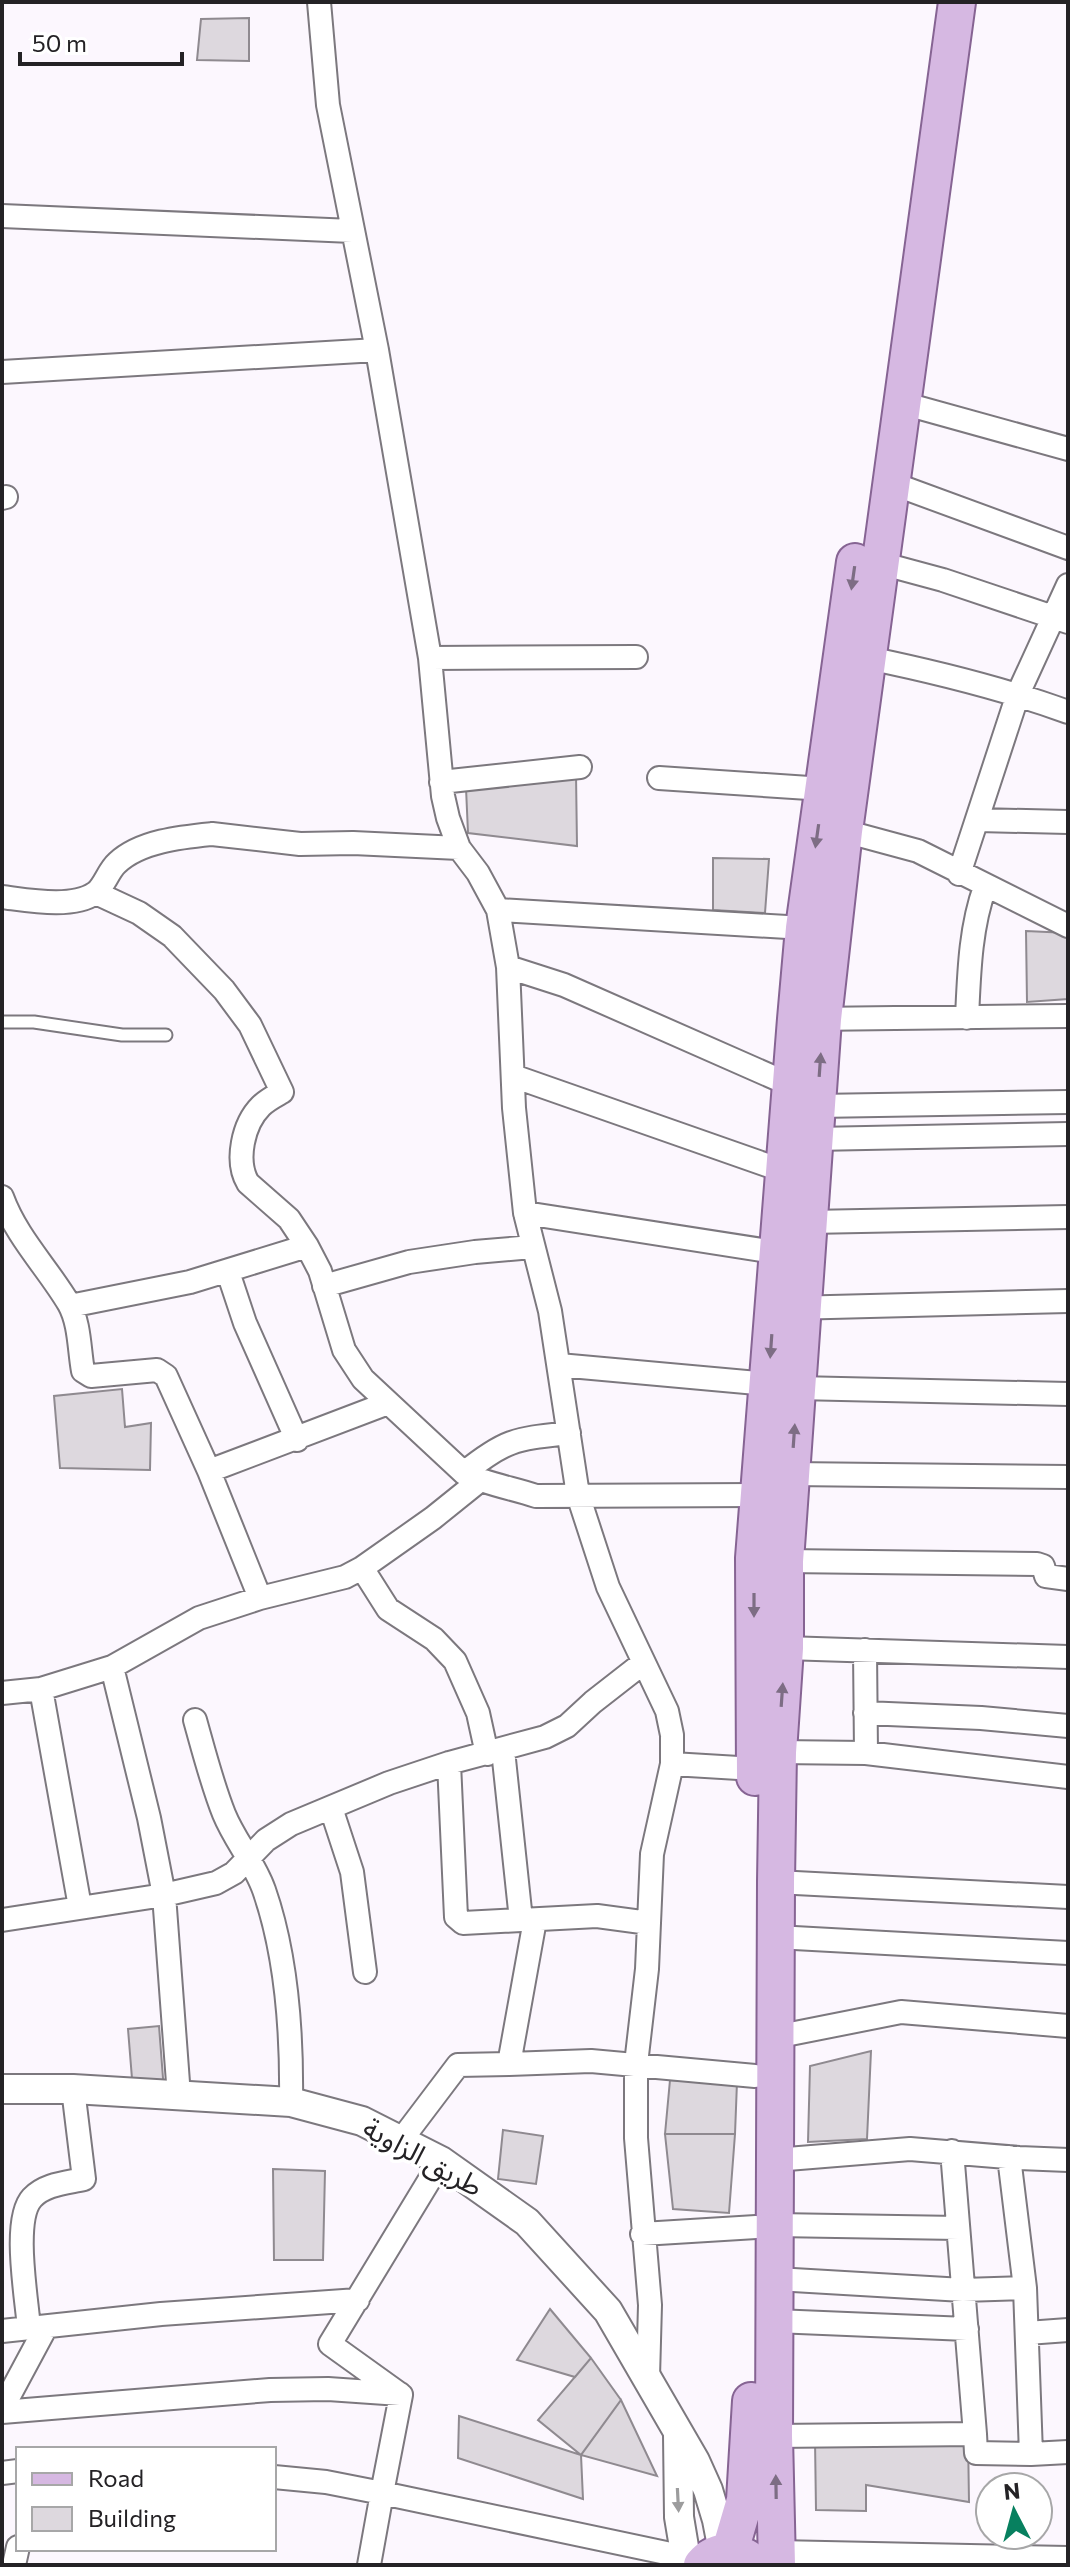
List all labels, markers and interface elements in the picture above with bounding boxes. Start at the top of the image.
scale bar [20,16,182,66]
text: 50 m [32,28,87,57]
one-way arrow [846,566,859,591]
one-way arrow [810,824,823,849]
one-way arrow [814,1052,827,1077]
one-way arrow [764,1334,777,1359]
one-way arrow [788,1423,801,1448]
one-way arrow [748,1593,760,1618]
one-way arrow [776,1682,789,1707]
street label: طريق الزاوية [357,2109,489,2205]
legend [16,2447,276,2551]
text: Road [88,2463,144,2492]
north arrow [974,2471,1054,2551]
one-way arrow [769,2474,782,2499]
text: N [1002,2476,1021,2505]
one-way arrow [672,2488,685,2513]
text: Building [88,2503,176,2532]

